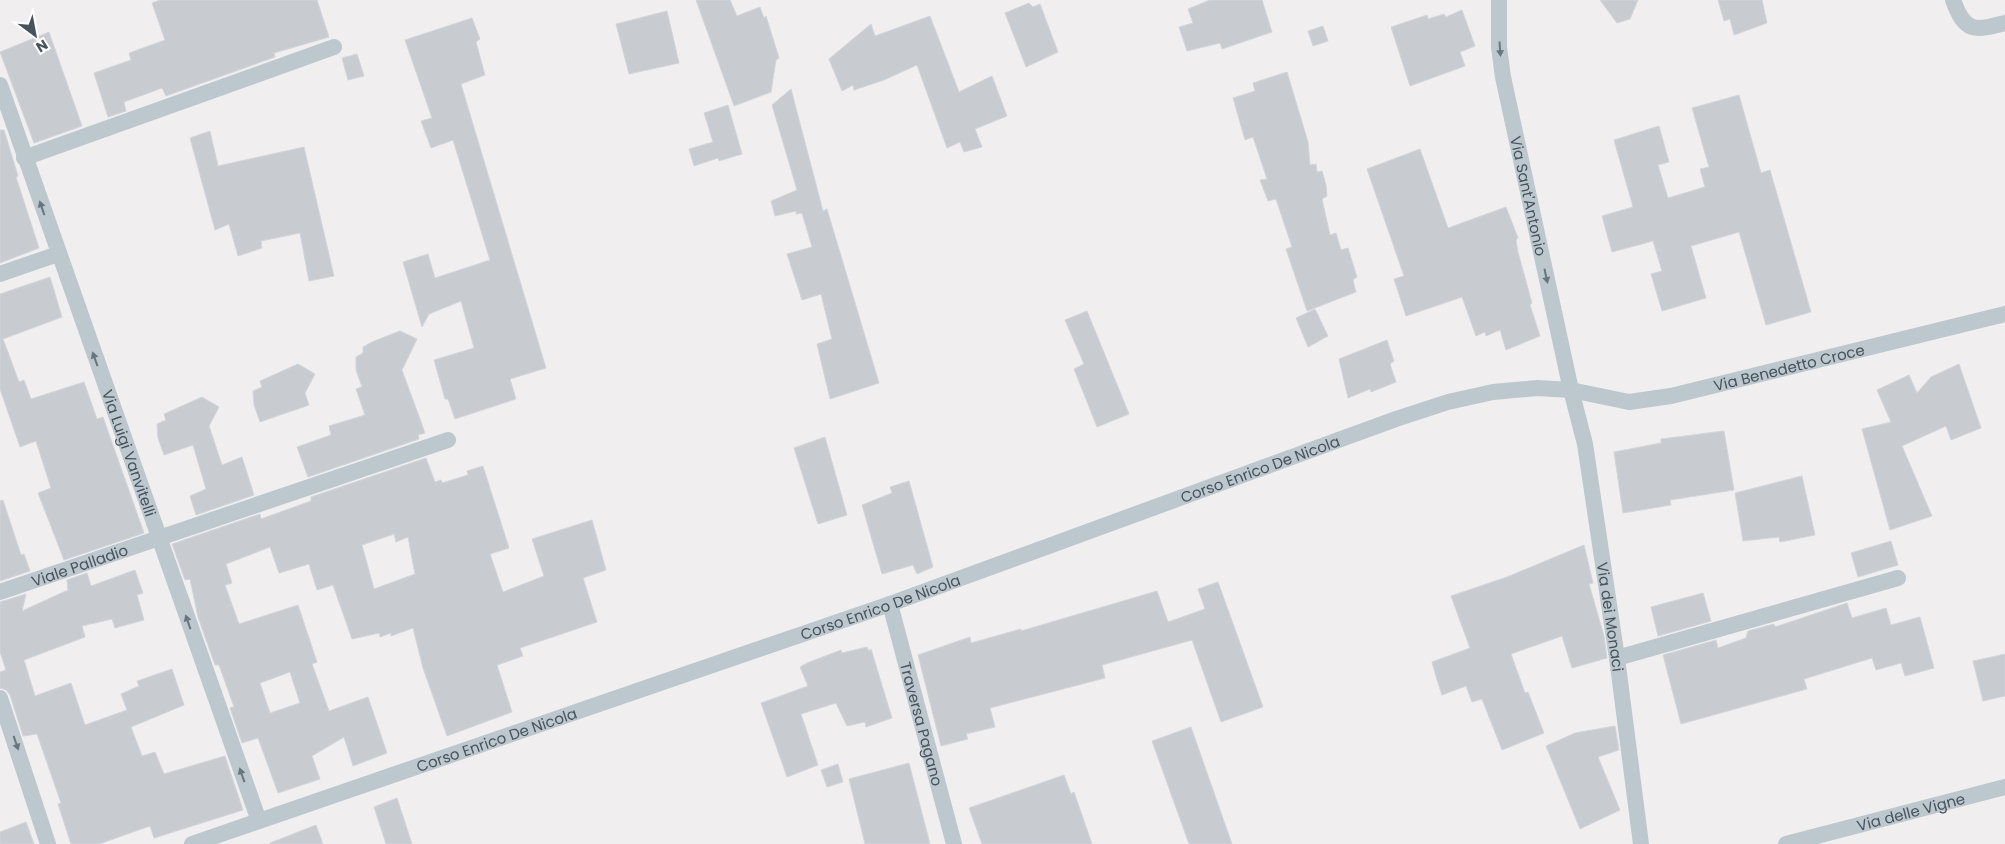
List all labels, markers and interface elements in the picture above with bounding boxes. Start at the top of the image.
north arrow [10,10,60,60]
text: N [32,35,52,57]
one-way arrow [1496,41,1504,57]
street label: Via Sant'Antonio [1506,134,1552,258]
one-way arrow [38,201,45,216]
one-way arrow [1542,269,1550,284]
street label: Via Benedetto Croce [1711,338,1867,396]
one-way arrow [91,352,98,367]
street label: Via Luigi Vanvitelli [97,386,162,519]
street label: Corso Enrico De Nicola [1177,430,1343,508]
street label: Viale Palladio [28,539,131,591]
street label: Via dei Monaci [1592,561,1629,673]
street label: Corso Enrico De Nicola [797,569,963,645]
one-way arrow [184,614,192,629]
street label: Traversa Pagano [895,659,949,788]
street label: Corso Enrico De Nicola [413,702,580,777]
one-way arrow [12,736,20,751]
one-way arrow [238,767,246,782]
street label: Via delle Vigne [1854,787,1967,836]

